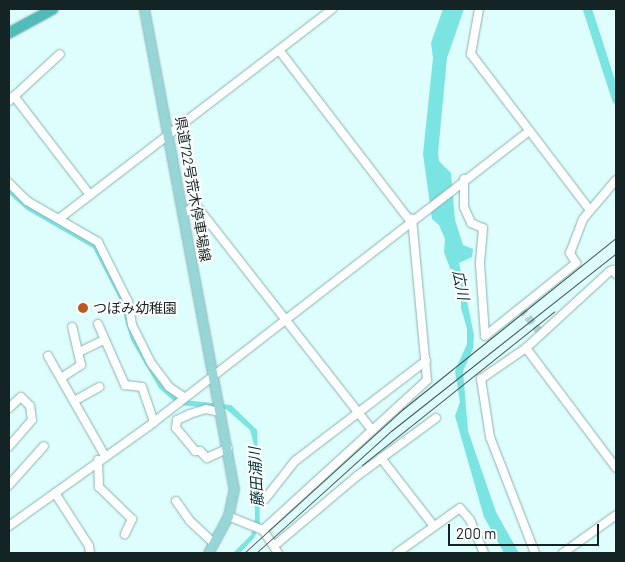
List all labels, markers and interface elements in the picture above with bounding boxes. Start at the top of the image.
street label: 県道722号荒木停車場線 [172,115,214,263]
water label: 広川 [449,269,473,301]
place label: つぼみ幼稚園 [93,300,177,316]
marker: つぼみ幼稚園 [77,302,89,314]
water label: 藤田浦川 [245,447,267,507]
scale bar [450,514,601,546]
text: 200 m [456,524,496,542]

